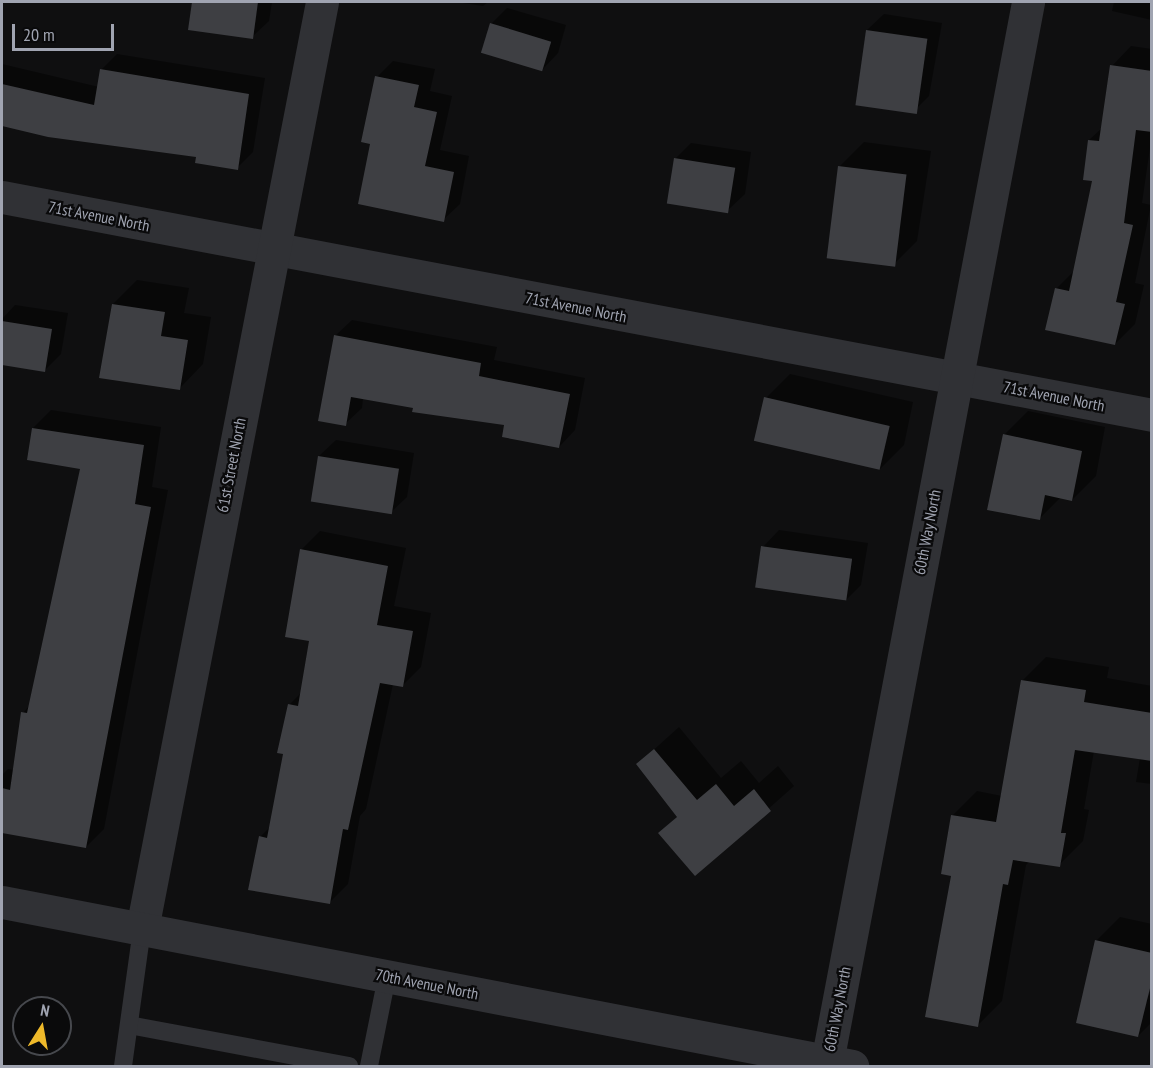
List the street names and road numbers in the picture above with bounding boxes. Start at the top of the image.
street label: 71st Avenue North [47,197,151,235]
street label: 71st Avenue North [524,288,628,326]
street label: 71st Avenue North [1002,377,1106,415]
street label: 61st Street North [212,416,250,514]
street label: 60th Way North [909,487,945,577]
street label: 60th Way North [819,964,855,1054]
street label: 70th Avenue North [374,965,480,1003]

